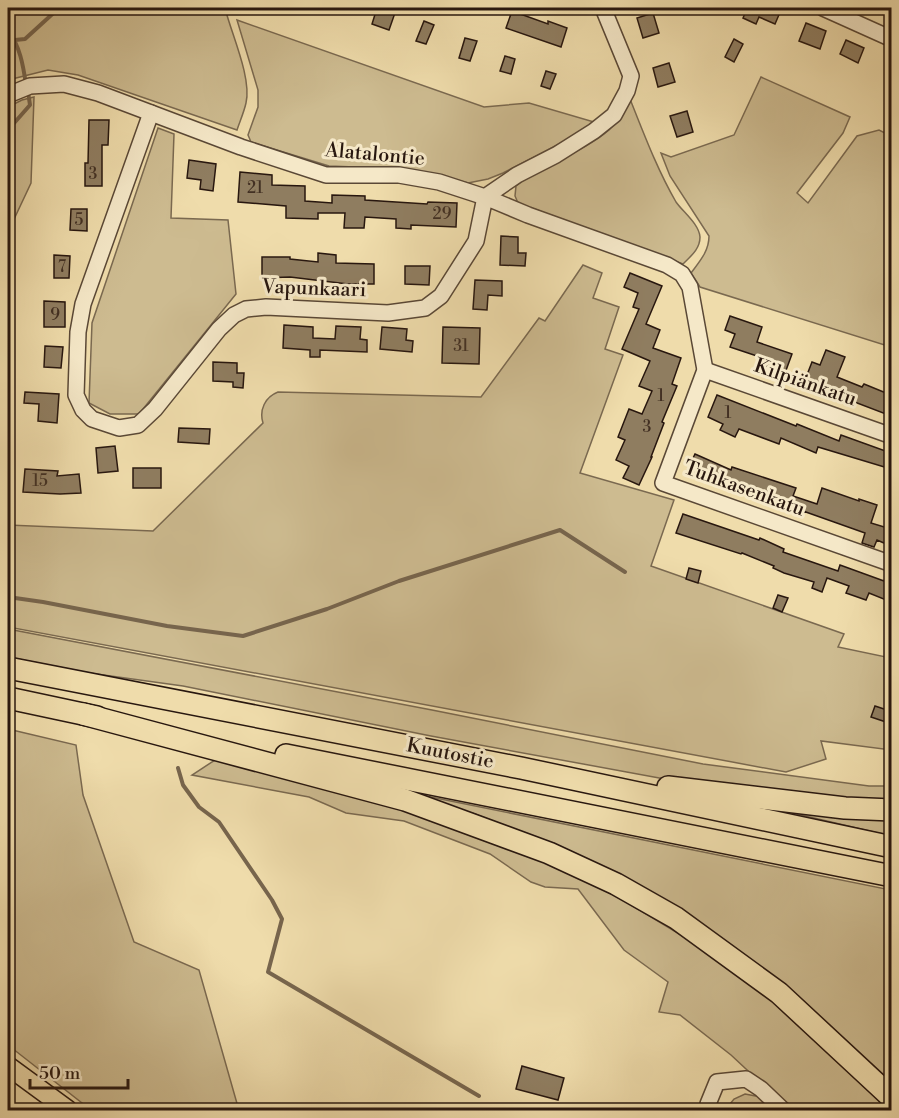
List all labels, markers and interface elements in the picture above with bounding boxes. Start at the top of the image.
street label: Alatalontie [323,138,426,172]
house number: 3 [89,164,98,184]
house number: 21 [247,178,263,198]
house number: 29 [433,204,452,224]
house number: 5 [75,210,84,230]
house number: 7 [58,257,66,277]
street label: Vapunkaari [260,275,367,303]
house number: 9 [50,305,60,325]
house number: 31 [453,336,469,356]
street label: Kilpiänkatu [750,354,860,412]
house number: 1 [658,386,665,406]
house number: 1 [725,403,732,423]
house number: 3 [643,417,652,437]
street label: Tuhkasenkatu [680,455,809,523]
house number: 15 [32,471,48,491]
street label: Kuutostie [404,733,496,775]
scale bar [30,1052,128,1090]
text: 50 m [39,1062,81,1085]

